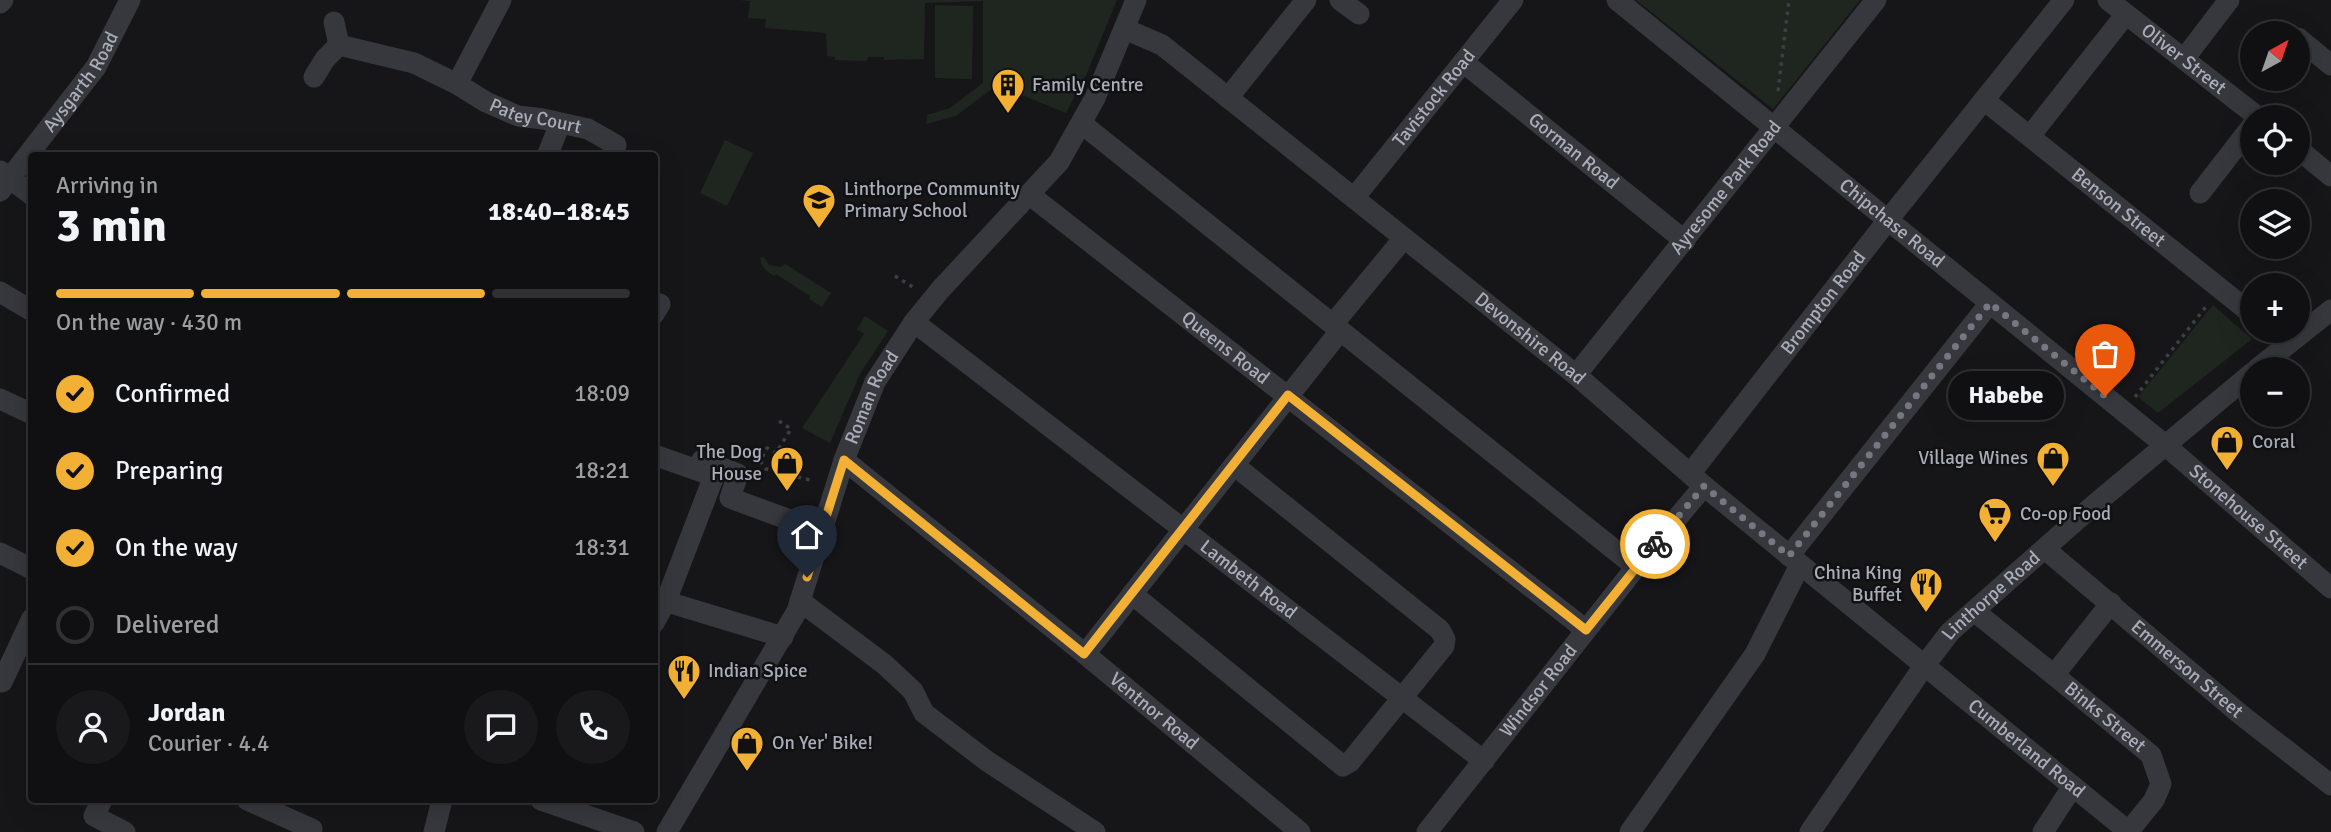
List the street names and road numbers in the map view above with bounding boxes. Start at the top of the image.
street label: Oliver Street [2136,18,2231,100]
street label: Aysgarth Road [38,28,124,137]
street label: Tavistock Road [1388,44,1481,152]
street label: Patey Court [486,93,584,139]
street label: Gorman Road [1524,108,1624,195]
street label: Ayresome Park Road [1665,116,1787,259]
street label: Benson Street [2066,162,2171,252]
street label: Chipchase Road [1834,173,1949,273]
street label: Brompton Road [1776,246,1871,359]
street label: Devonshire Road [1470,287,1591,390]
street label: Queens Road [1176,306,1274,390]
street label: Roman Road [839,346,904,448]
street label: Stonehouse Street [2184,459,2313,575]
street label: Lambeth Road [1195,535,1302,624]
street label: Linthorpe Road [1936,546,2045,645]
street label: Emmerson Street [2126,615,2248,724]
street label: Windsor Road [1494,639,1583,742]
street label: Ventnor Road [1105,667,1204,755]
street label: Binks Street [2059,676,2151,758]
street label: Cumberland Road [1963,694,2090,803]

